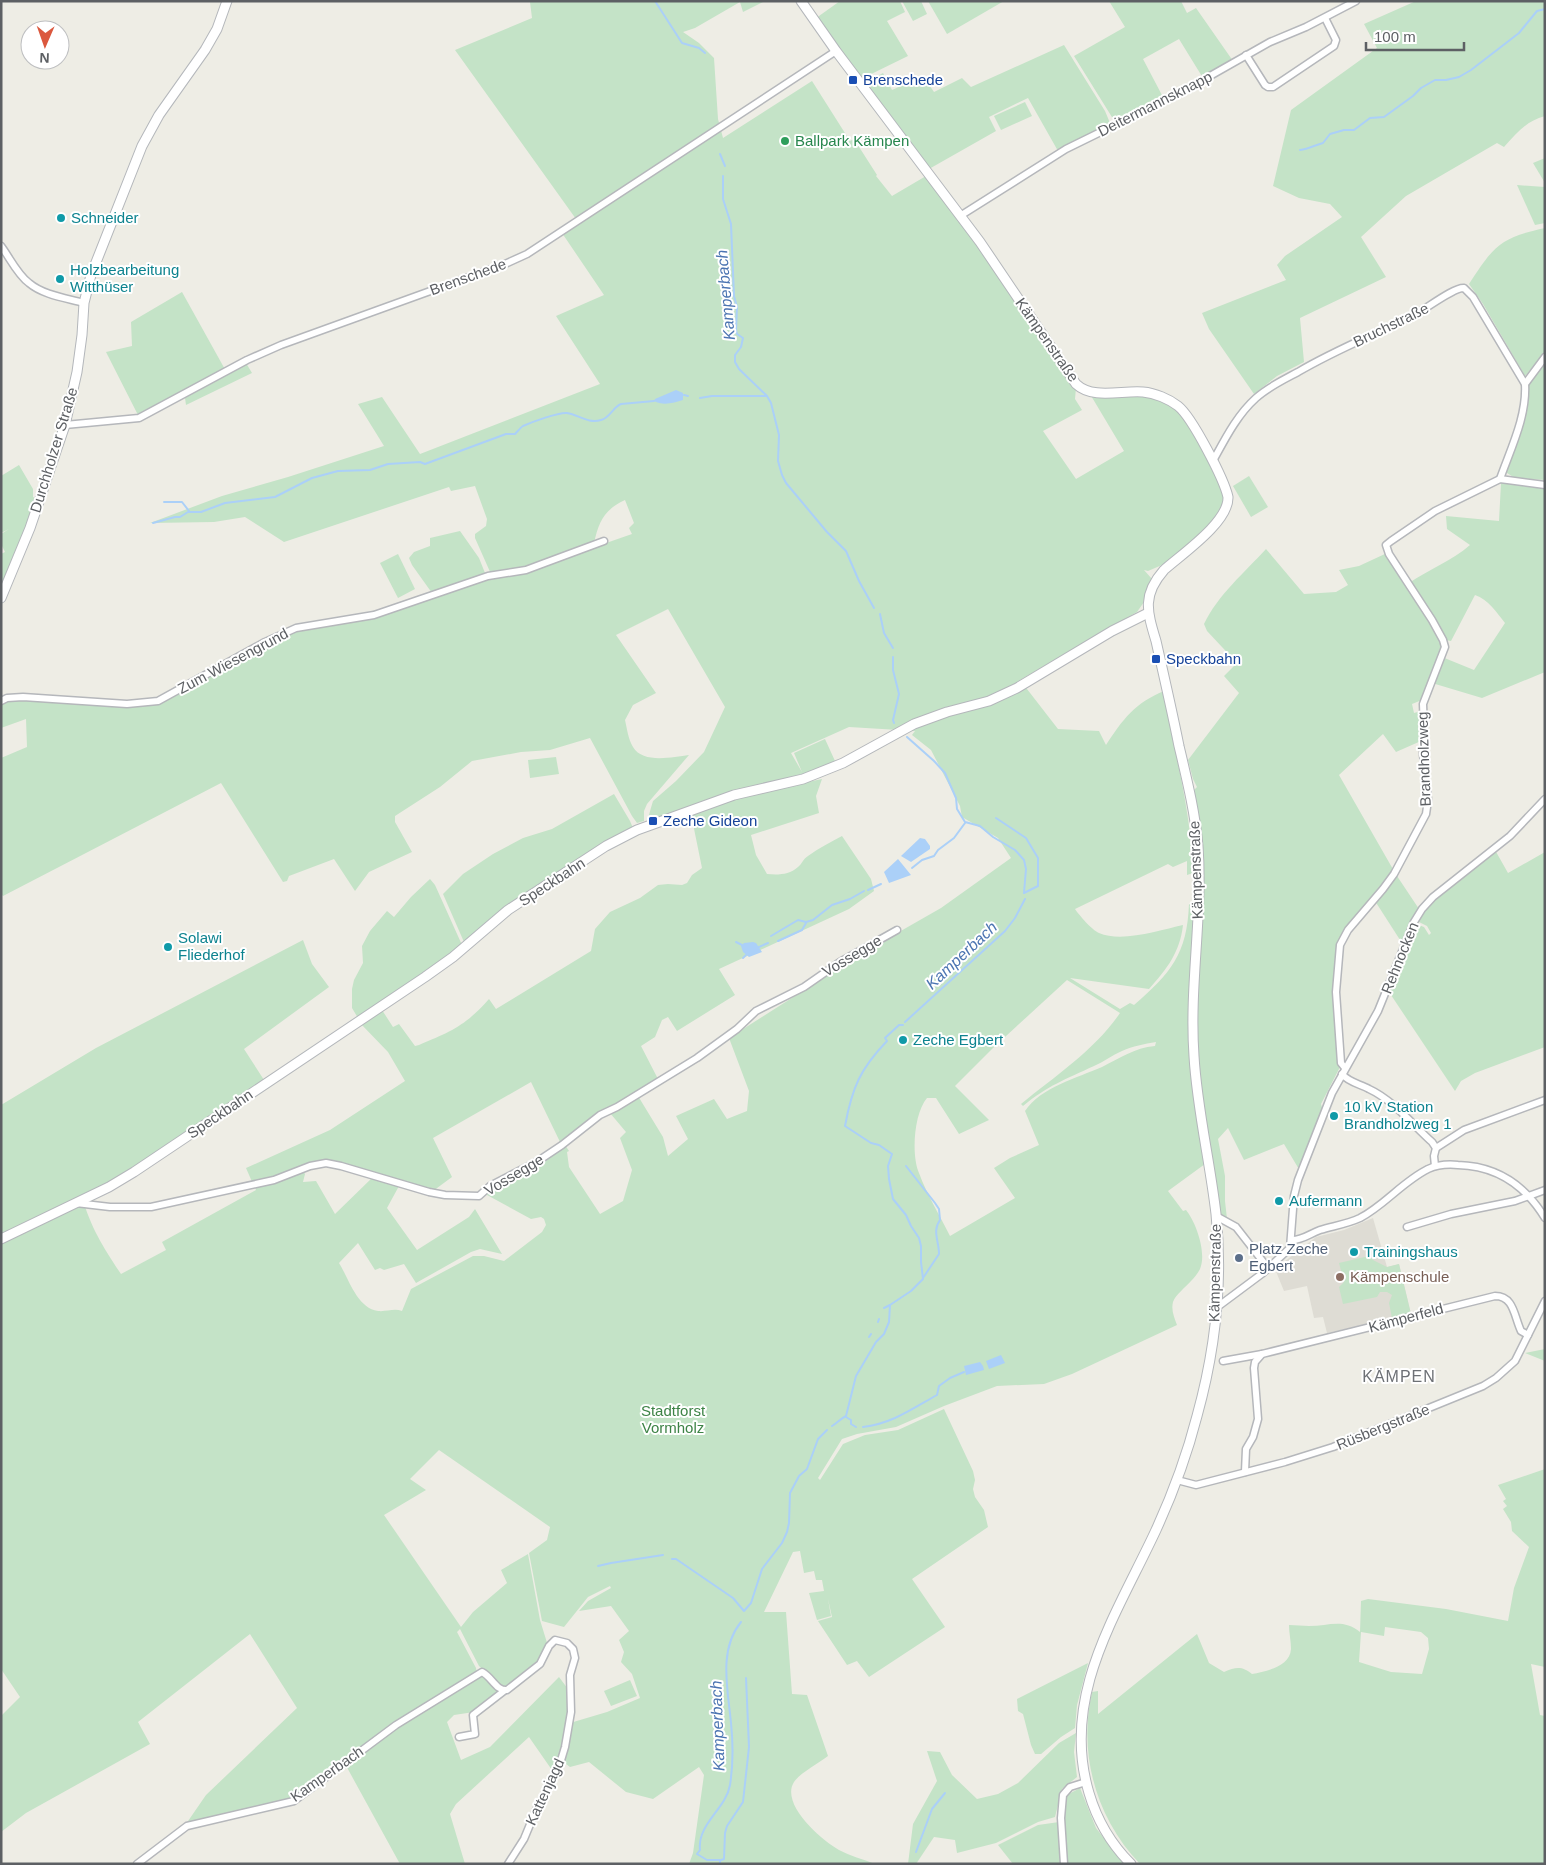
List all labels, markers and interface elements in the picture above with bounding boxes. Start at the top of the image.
north arrow [20,20,70,70]
scale bar [1366,20,1464,52]
text: 100 m [1374,28,1416,45]
text: N [39,50,50,66]
street label: Deitermannsknapp [1095,67,1215,140]
place label: Brenschede [863,71,943,88]
marker: Brenschede [847,74,859,86]
place label: Ballpark Kämpen [795,132,909,149]
marker: Ballpark Kämpen [779,135,791,147]
place label: Schneider [71,209,139,226]
marker: Schneider [55,212,67,224]
water label: Kamperbach [713,249,738,341]
street label: Brenschede [427,255,508,298]
place label: Holzbearbeitung Witthüser [70,261,179,295]
marker: Holzbearbeitung Witthüser [54,273,66,285]
street label: Kämpenstraße [1012,295,1083,385]
street label: Bruchstraße [1350,299,1431,350]
street label: Durchholzer Straße [26,385,81,515]
street label: Zum Wiesengrund [175,624,291,697]
place label: Speckbahn [1166,650,1241,667]
marker: Speckbahn [1150,653,1162,665]
street label: Brandholzweg [1413,711,1434,807]
place label: Zeche Gideon [663,812,757,829]
marker: Zeche Gideon [647,815,659,827]
street label: Kämpenstraße [1185,821,1206,919]
street label: Speckbahn [516,854,588,909]
water label: Kamperbach [922,918,1000,993]
street label: Rehnocken [1377,919,1422,996]
place label: Solawi Fliederhof [178,929,246,963]
street label: Vossegge [819,931,884,980]
marker: Solawi Fliederhof [162,941,174,953]
place label: Zeche Egbert [913,1031,1004,1048]
marker: Zeche Egbert [897,1034,909,1046]
street label: Speckbahn [184,1086,256,1142]
place label: 10 kV Station Brandholzweg 1 [1344,1098,1452,1132]
marker: 10 kV Station Brandholzweg 1 [1328,1110,1340,1122]
street label: Vossegge [481,1150,546,1199]
place label: Aufermann [1289,1192,1362,1209]
marker: Aufermann [1273,1195,1285,1207]
street label: Kämpenstraße [1205,1224,1224,1322]
place label: Platz Zeche Egbert [1249,1240,1328,1274]
place label: Trainingshaus [1364,1243,1458,1260]
marker: Trainingshaus [1348,1246,1360,1258]
marker: Platz Zeche Egbert [1233,1252,1245,1264]
place label: Kämpenschule [1350,1268,1449,1285]
marker: Kämpenschule [1334,1271,1346,1283]
street label: Kämperfeld [1367,1299,1445,1336]
district label: KÄMPEN [1362,1368,1436,1385]
street label: Rüsbergstraße [1334,1400,1432,1453]
park label: Stadtforst Vormholz [641,1402,706,1436]
water label: Kamperbach [707,1680,728,1772]
street label: Kamperbach [287,1742,366,1805]
street label: Kattenjagd [522,1756,567,1828]

